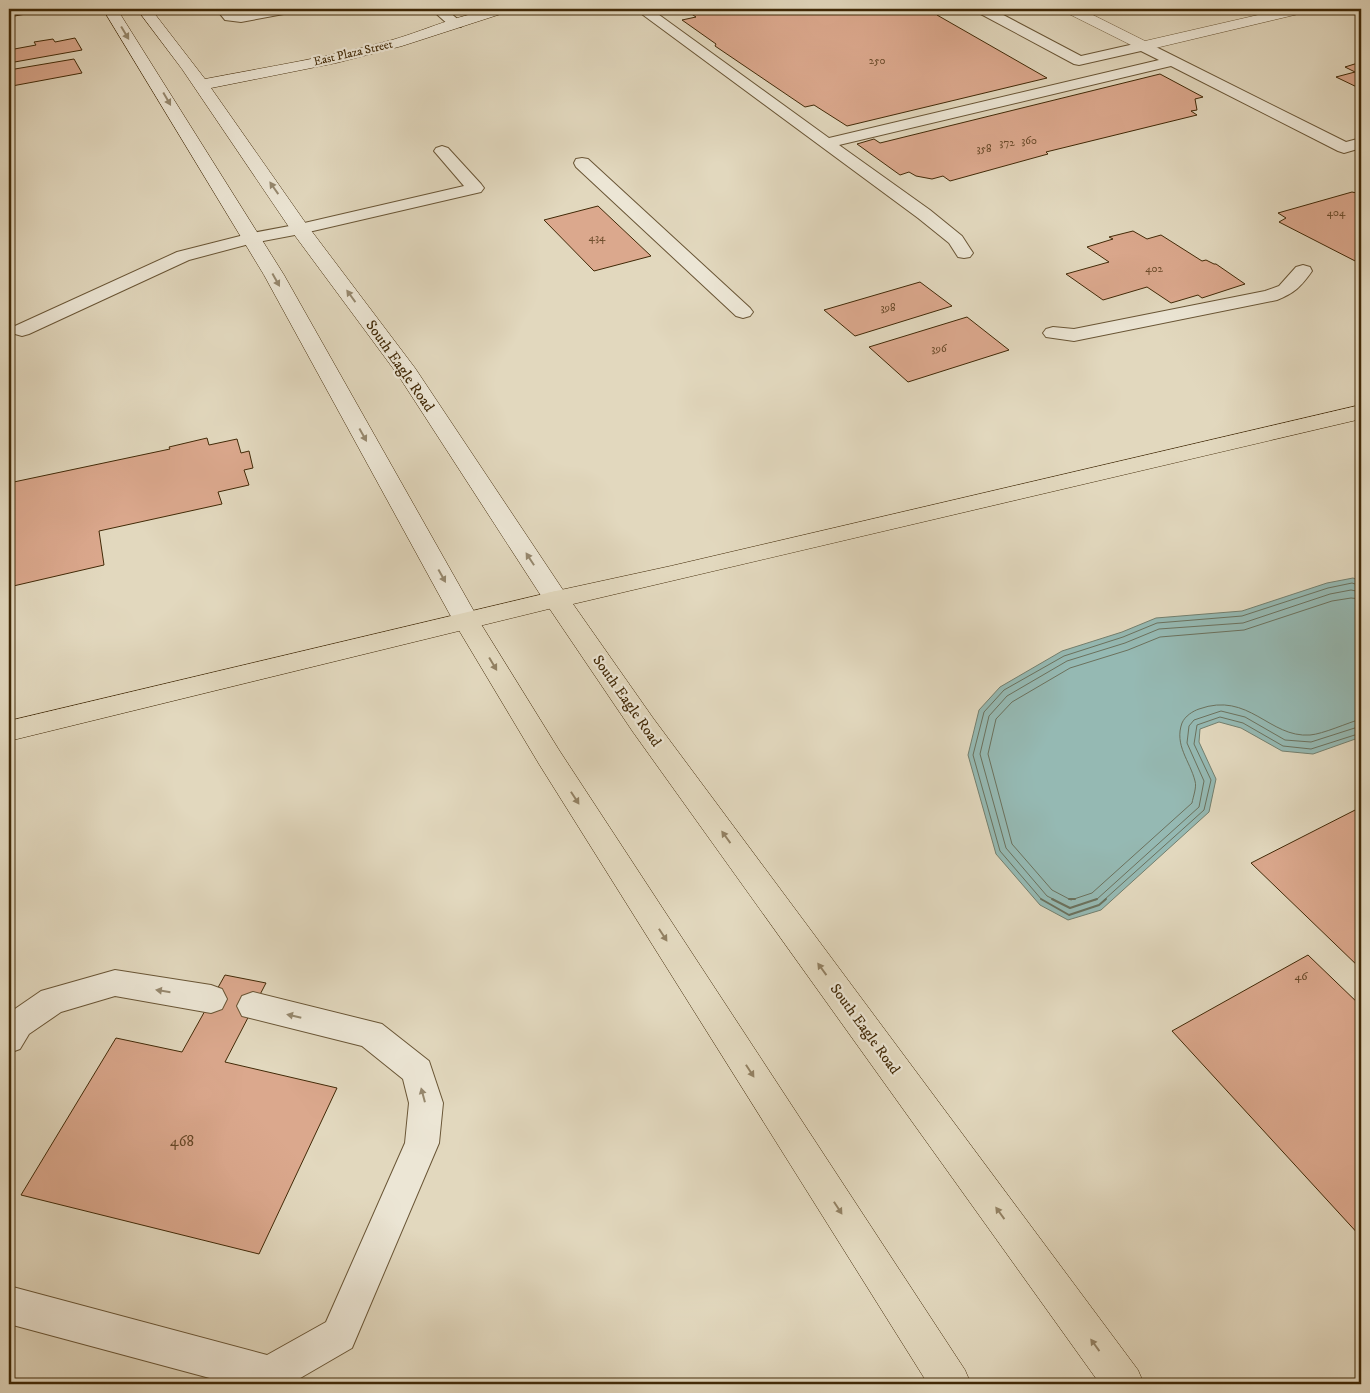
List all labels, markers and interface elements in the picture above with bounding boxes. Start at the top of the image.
one-way arrow [120,27,129,40]
street label: East Plaza Street [312,37,394,69]
house number: 250 [869,54,885,68]
one-way arrow [162,92,171,105]
house number: 360 [1021,134,1037,148]
house number: 372 [999,136,1015,150]
house number: 358 [976,142,992,156]
one-way arrow [269,181,279,195]
house number: 404 [1327,206,1346,220]
house number: 434 [589,231,606,245]
house number: 402 [1145,262,1163,276]
one-way arrow [272,273,280,288]
one-way arrow [346,289,356,303]
house number: 398 [880,301,896,315]
street label: South Eagle Road [361,317,439,416]
house number: 396 [931,342,948,356]
one-way arrow [359,427,367,442]
one-way arrow [525,552,534,565]
one-way arrow [438,569,446,584]
street label: South Eagle Road [588,652,666,751]
one-way arrow [488,657,497,670]
one-way arrow [570,791,580,804]
one-way arrow [721,830,731,844]
one-way arrow [658,928,667,941]
one-way arrow [816,963,827,976]
house number: 46 [1294,969,1308,984]
street label: South Eagle Road [826,980,905,1078]
one-way arrow [155,987,171,995]
one-way arrow [287,1012,302,1020]
one-way arrow [746,1065,755,1078]
one-way arrow [419,1087,427,1102]
house number: 468 [170,1132,194,1151]
one-way arrow [833,1202,843,1215]
one-way arrow [994,1207,1005,1220]
one-way arrow [1090,1338,1100,1352]

